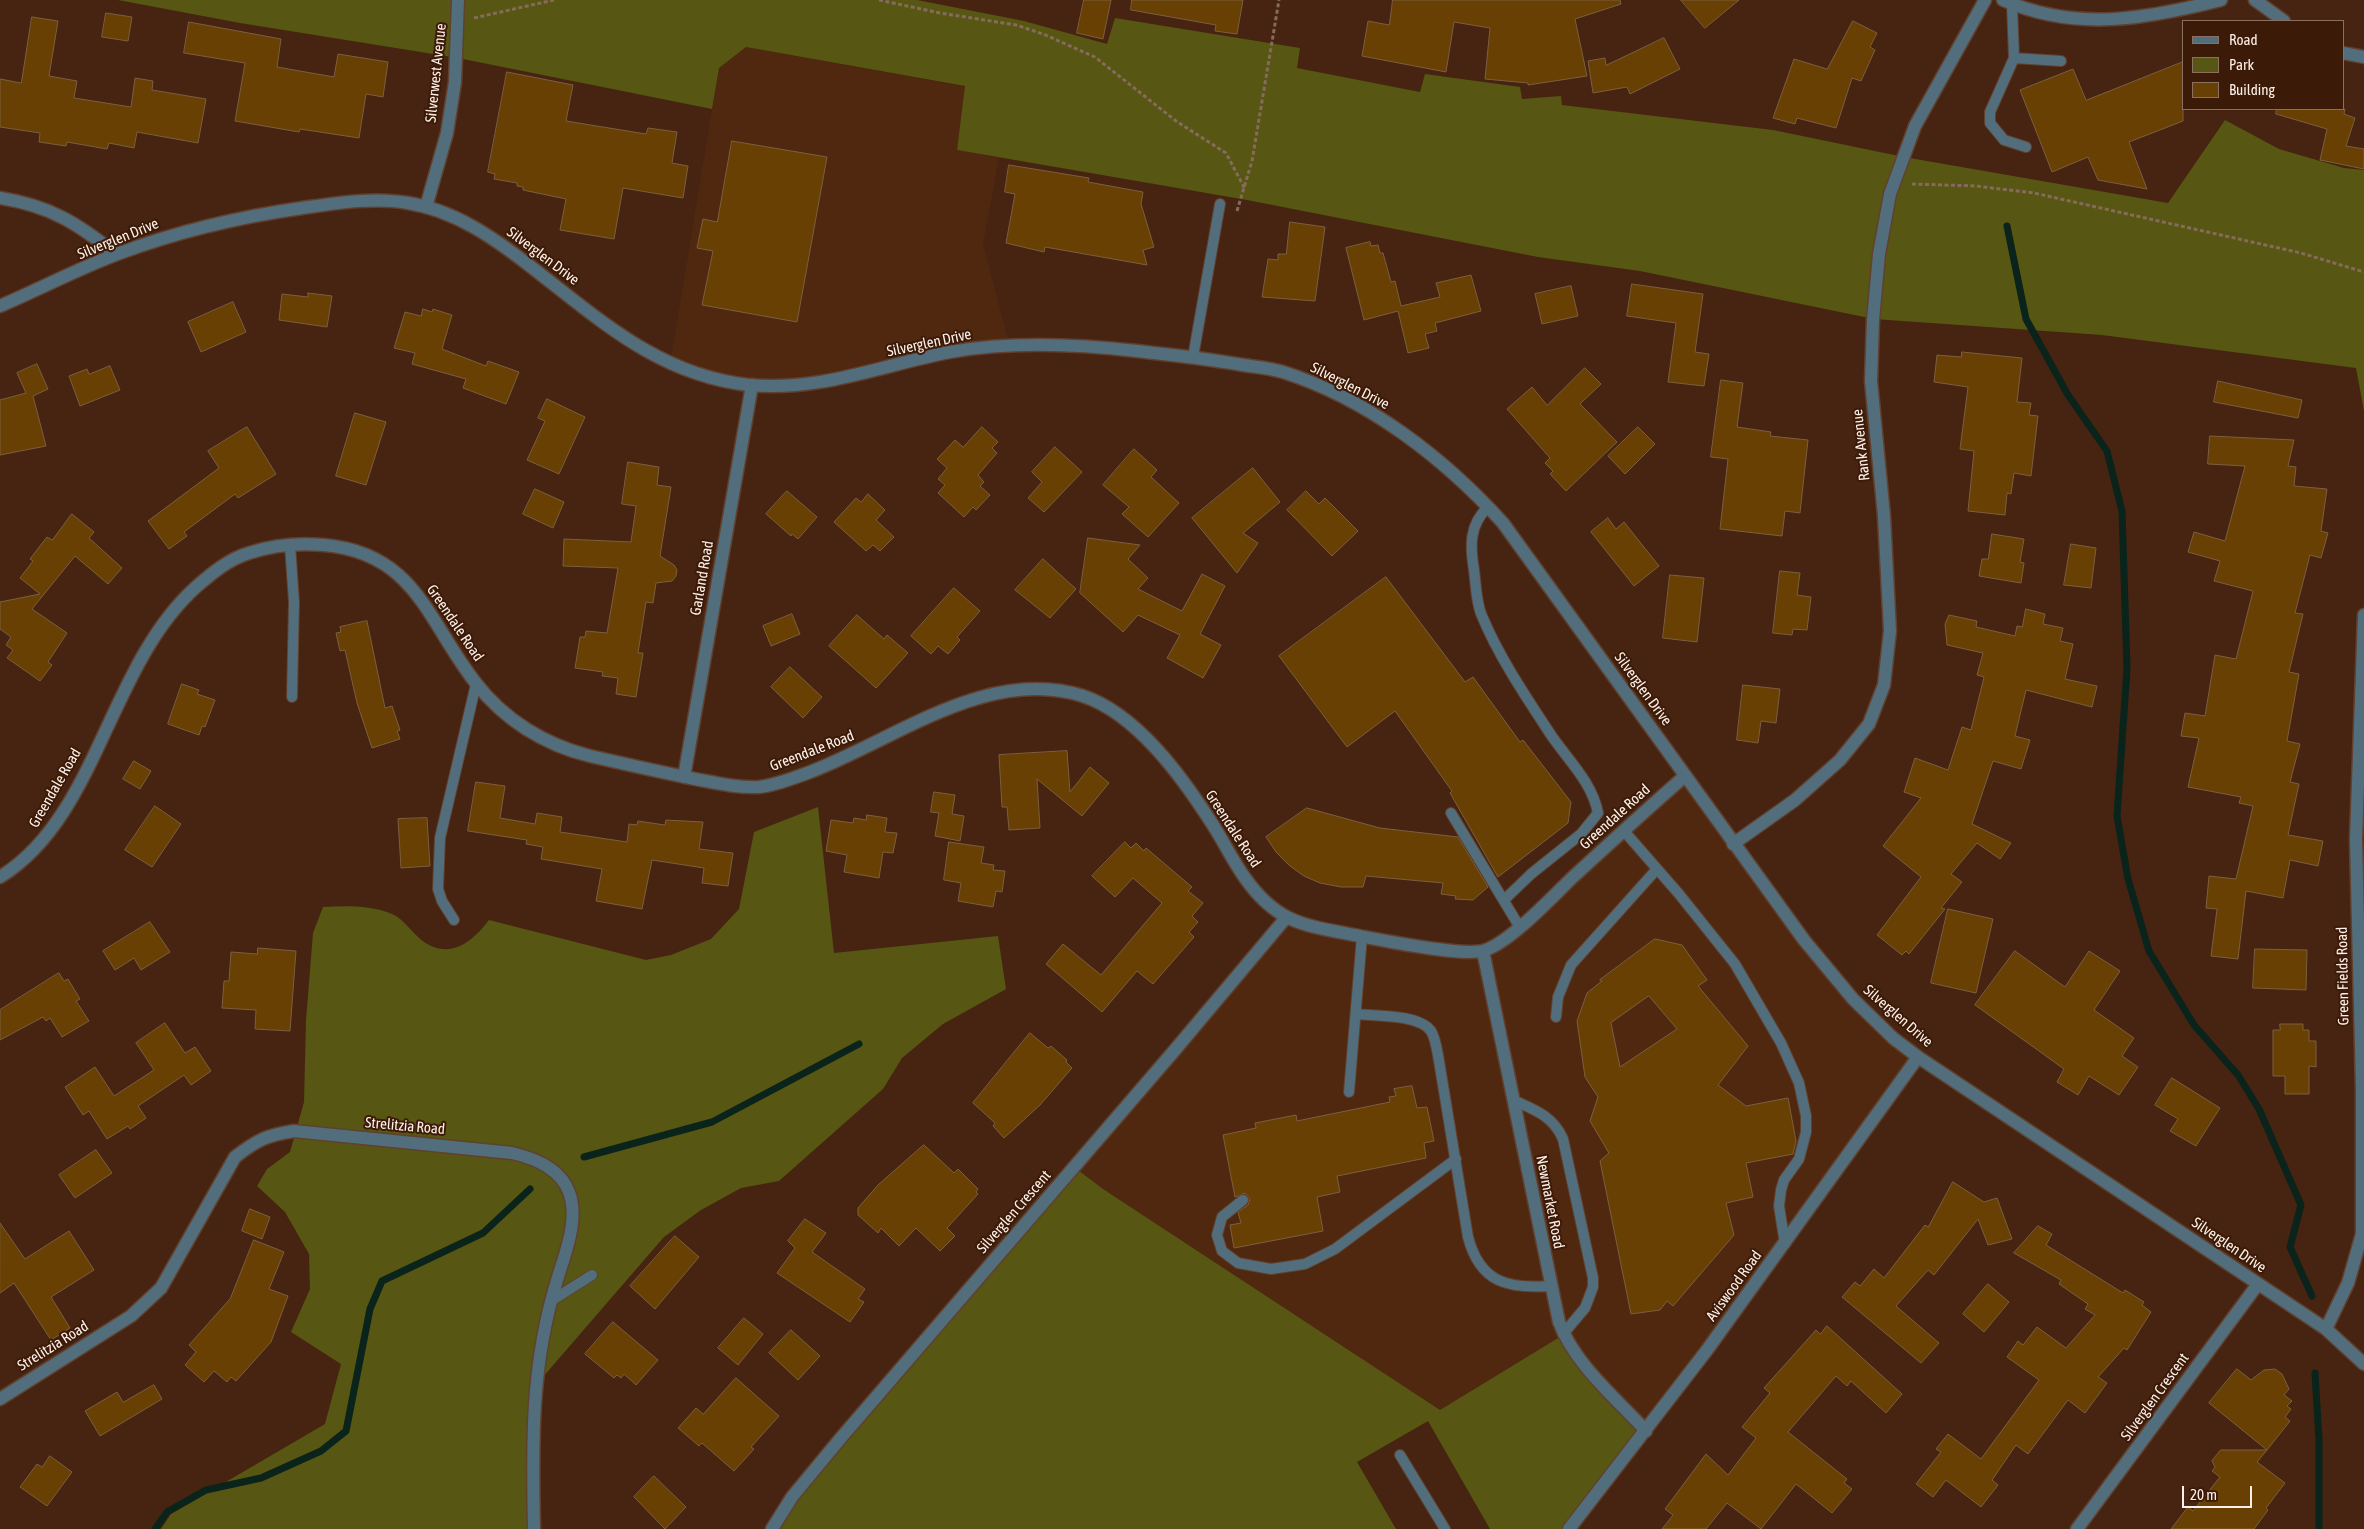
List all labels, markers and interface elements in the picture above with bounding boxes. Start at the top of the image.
legend [2182,20,2344,110]
street label: Silverwest Avenue [422,23,450,123]
text: Road [2229,31,2258,48]
text: Park [2229,56,2254,73]
text: Building [2229,81,2275,98]
street label: Silverglen Drive [75,215,161,263]
street label: Silverglen Drive [503,223,583,289]
street label: Silverglen Drive [885,325,973,361]
street label: Silverglen Drive [1308,358,1392,414]
street label: Rank Avenue [1848,408,1874,482]
street label: Garland Road [687,539,717,617]
street label: Greendale Road [423,581,487,665]
street label: Silverglen Drive [1610,649,1676,729]
street label: Greendale Road [767,727,857,775]
street label: Greendale Road [25,745,85,831]
street label: Greendale Road [1576,781,1654,853]
street label: Greendale Road [1201,787,1265,871]
street label: Green Fields Road [2333,927,2353,1025]
street label: Silverglen Drive [1860,981,1936,1051]
street label: Strelitzia Road [364,1114,446,1138]
street label: Newmarket Road [1532,1154,1568,1250]
street label: Silverglen Crescent [973,1167,1055,1257]
street label: Silverglen Drive [2188,1214,2270,1276]
street label: Aviswood Road [1702,1247,1766,1325]
street label: Strelitzia Road [14,1317,92,1375]
street label: Silverglen Crescent [2117,1350,2193,1444]
scale bar [2184,1476,2254,1508]
text: 20 m [2190,1486,2217,1503]

